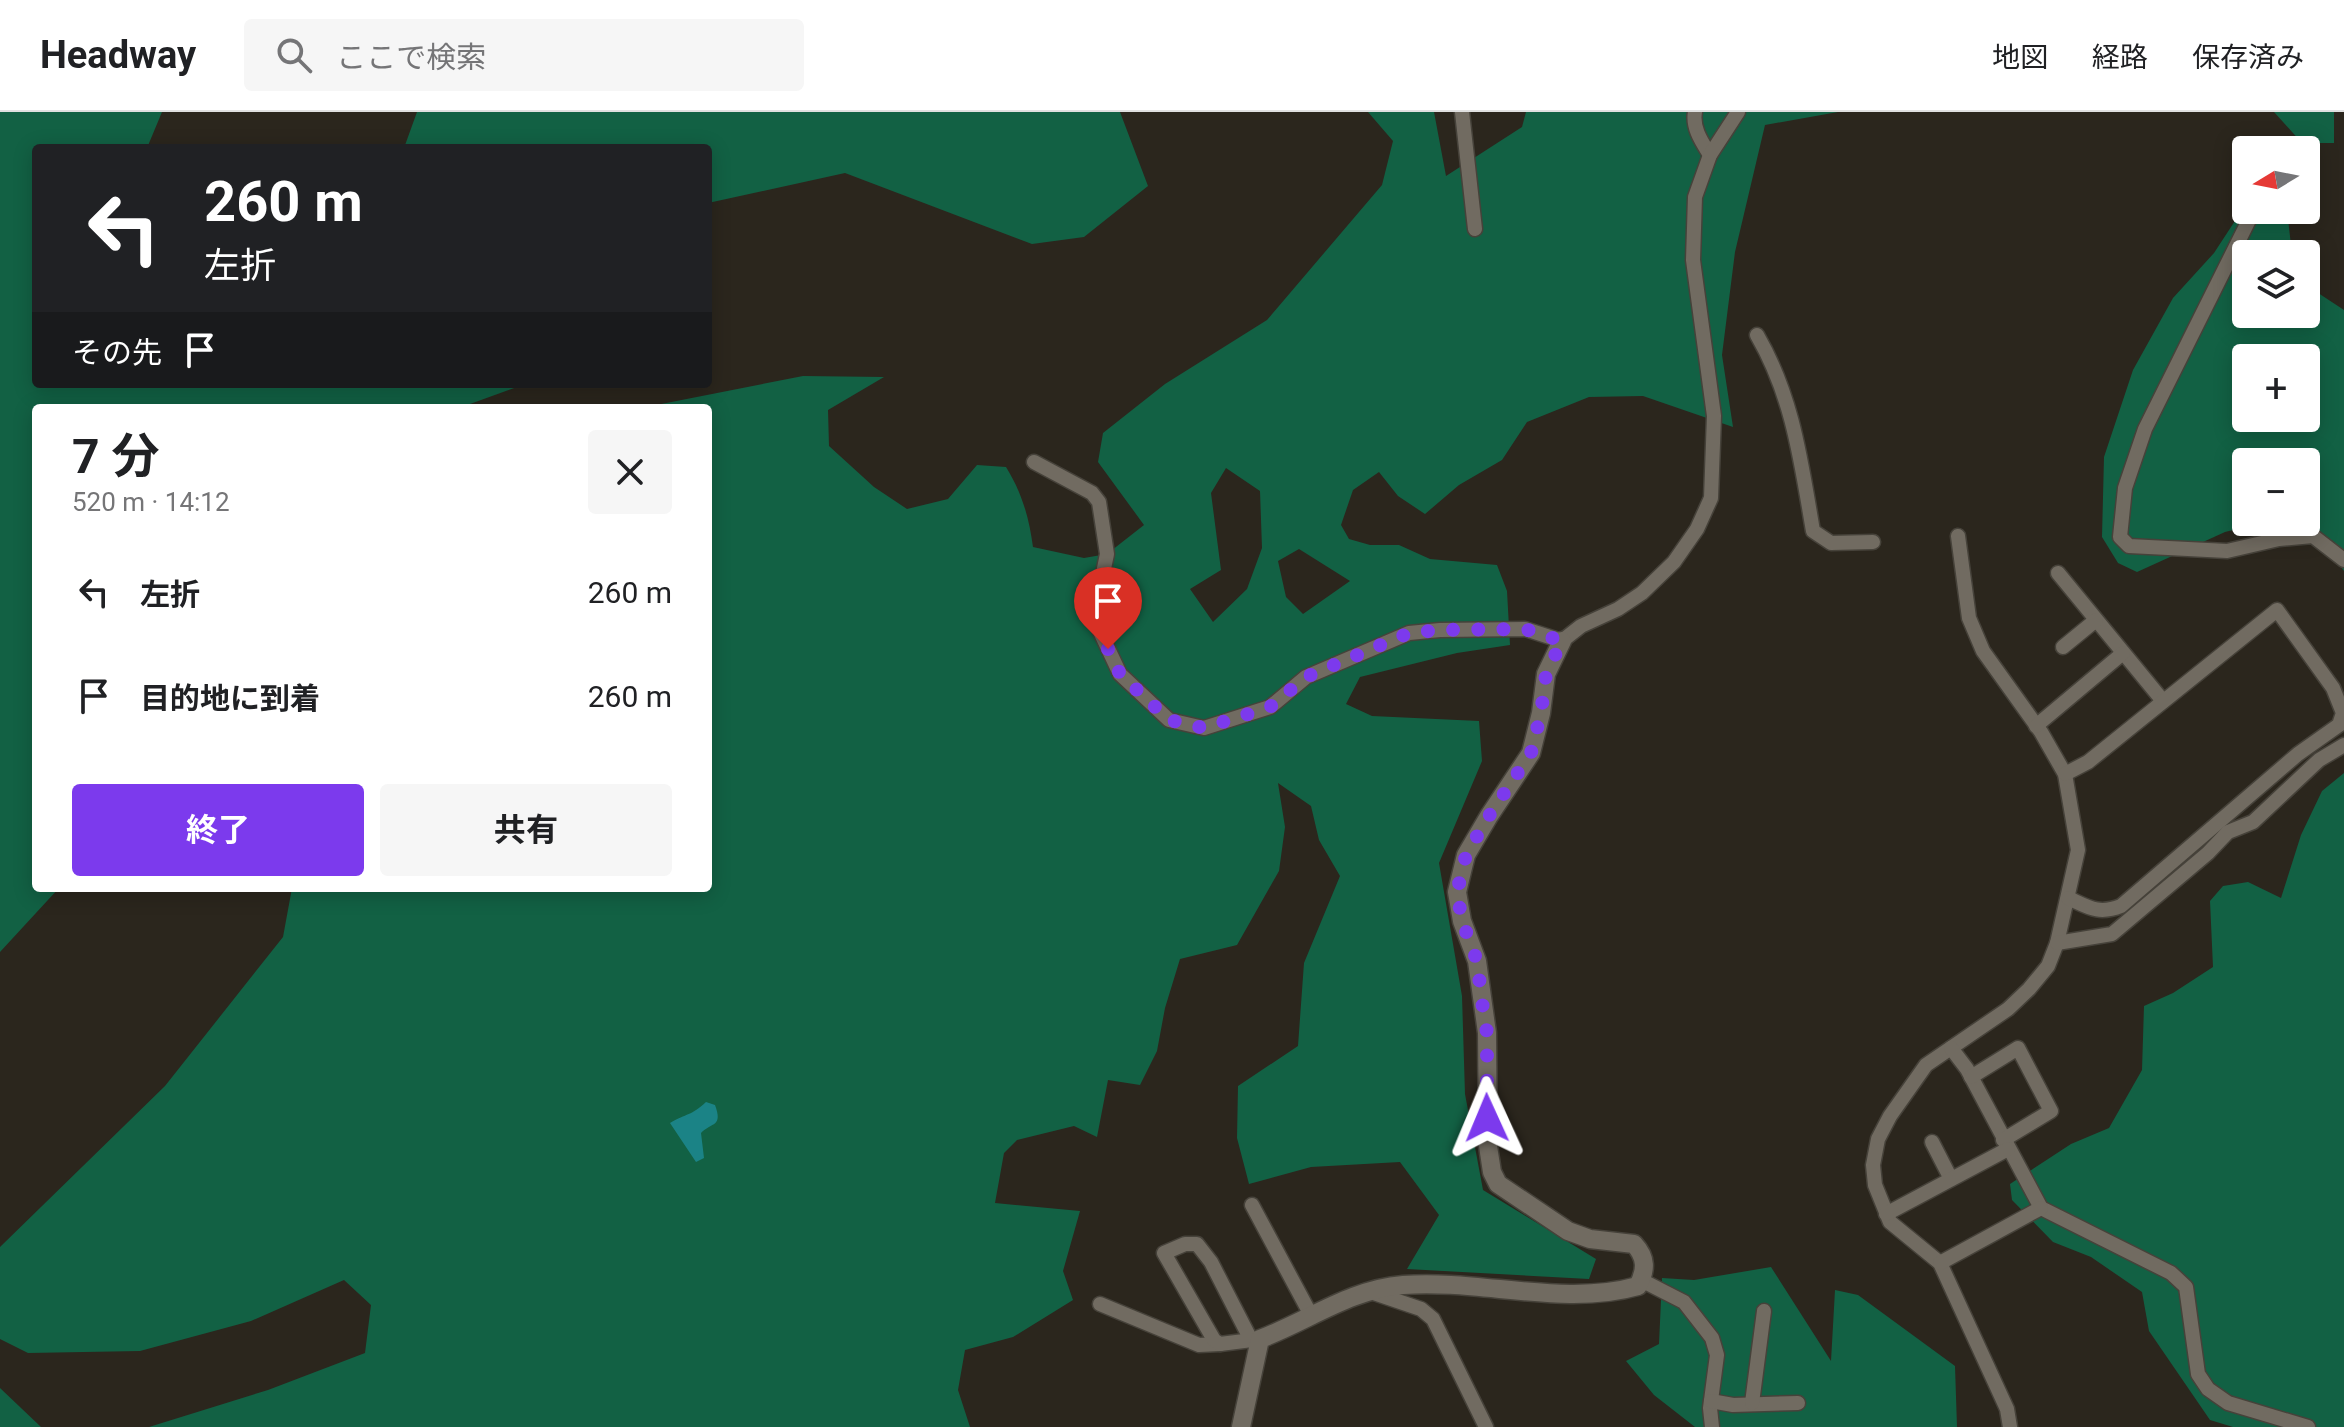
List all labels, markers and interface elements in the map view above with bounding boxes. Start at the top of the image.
search box [244,19,804,91]
text: Headway [40,33,196,77]
icon: search [272,33,316,77]
text: ここで検索 [336,40,486,75]
text: 地図 [1992,41,2048,74]
text: 経路 [2092,41,2148,74]
text: 保存済み [2192,41,2304,74]
north arrow [2232,136,2320,224]
map controls [2232,136,2320,536]
text: 260 m [204,169,363,235]
icon: left [72,176,176,280]
button: layers [2232,240,2320,328]
text: 左折 [204,245,276,287]
icon: arrive [178,328,222,372]
text: その先 [72,335,162,370]
button: + [2232,344,2320,432]
text: 7 分 [72,428,159,485]
button: close [588,430,672,514]
button: − [2232,448,2320,536]
text: 520 m · 14:12 [72,487,230,517]
pin [1074,567,1142,649]
icon: left [72,570,116,614]
text: 260 m [588,575,672,610]
text: 左折 [140,577,200,612]
icon: arrive [1086,579,1130,623]
icon: arrive [72,674,116,718]
text: 260 m [588,679,672,714]
text: 目的地に到着 [140,681,320,716]
button: 終了 [72,784,364,876]
button: 共有 [380,784,672,876]
position arrow [1445,1076,1529,1160]

